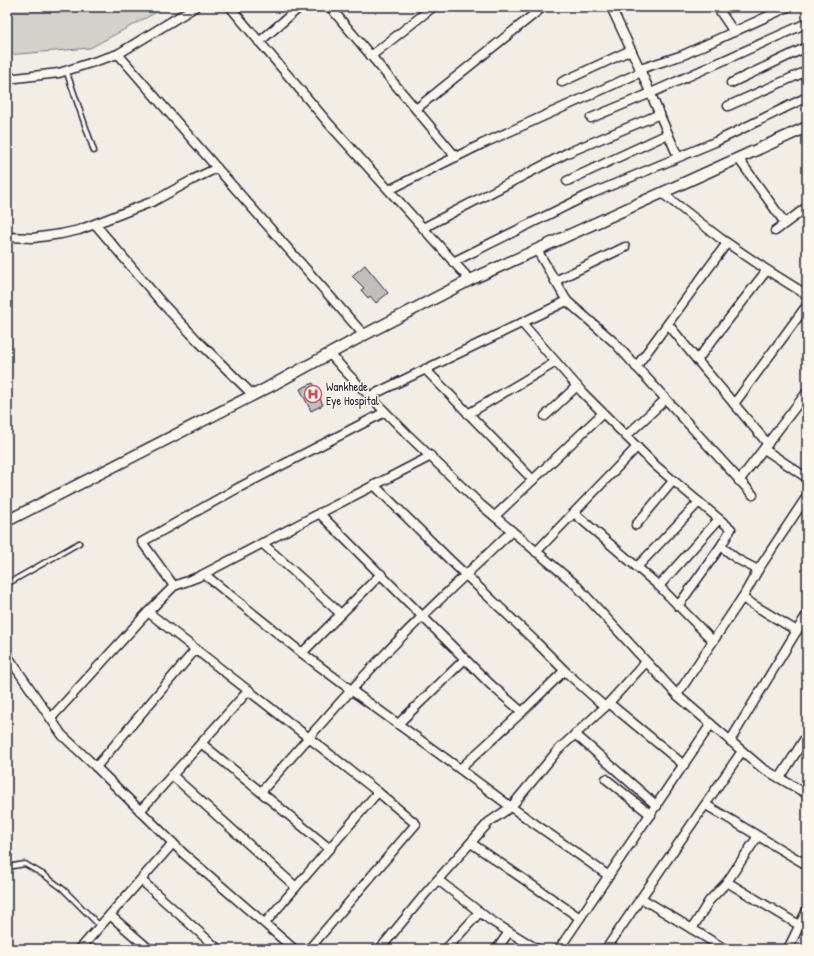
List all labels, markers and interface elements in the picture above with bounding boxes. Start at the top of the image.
place label: Wankhede Eye Hospital [326,378,380,409]
hospital icon: Wankhede Eye Hospital [303,384,323,404]

